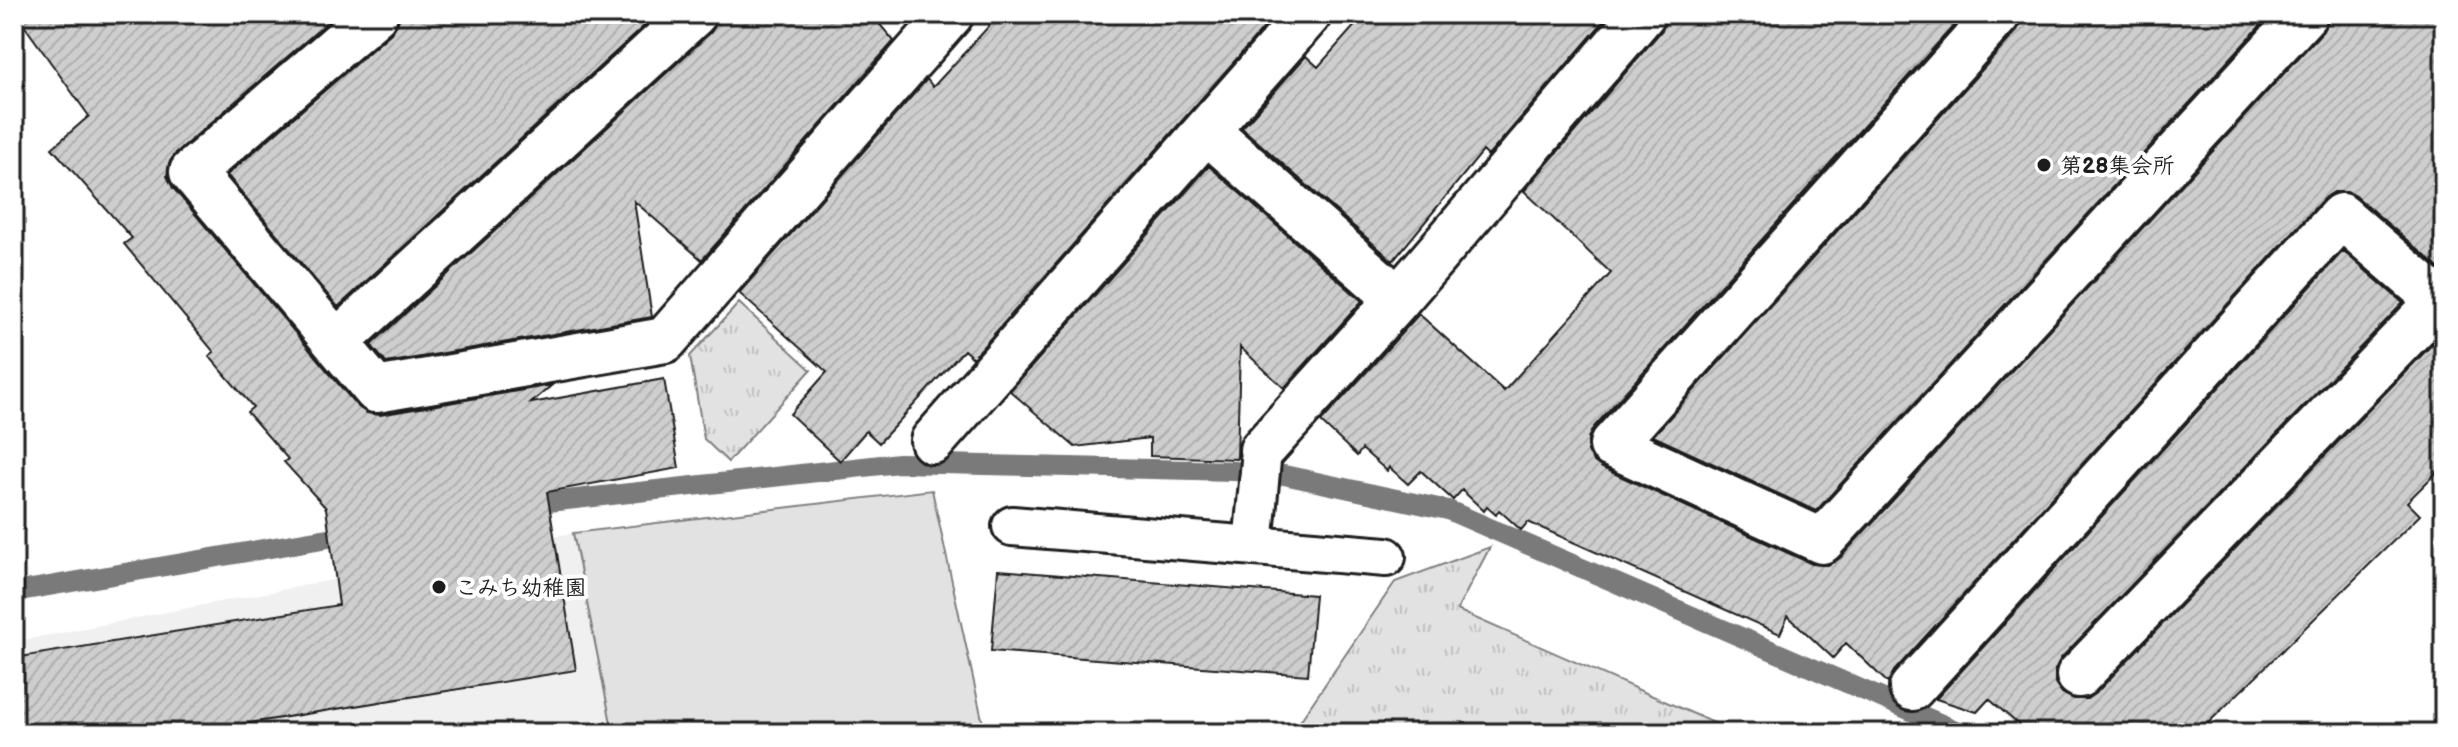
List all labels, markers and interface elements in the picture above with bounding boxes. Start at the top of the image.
place label: 第28集会所 [2060,153,2174,180]
marker: 第28集会所 [2035,156,2053,174]
place label: こみち幼稚園 [455,575,587,602]
marker: こみち幼稚園 [430,578,448,596]

